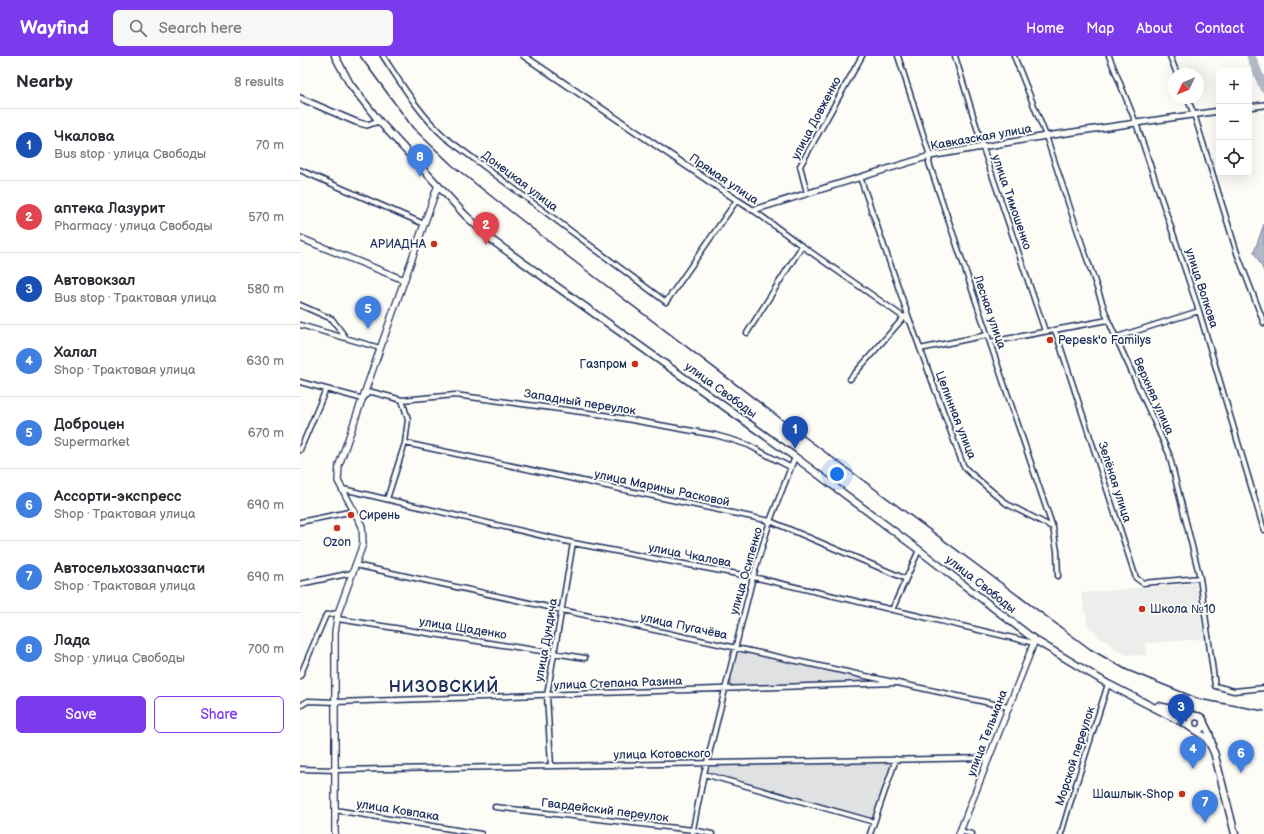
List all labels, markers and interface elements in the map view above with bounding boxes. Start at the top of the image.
search box [113,10,393,46]
text: Wayfind [20,17,89,40]
icon: search [127,17,149,39]
text: Search here [159,19,242,38]
text: Home [1026,20,1064,37]
text: Map [1086,20,1114,37]
text: About [1136,20,1173,37]
text: Contact [1195,20,1244,37]
north arrow [1168,68,1204,104]
map controls [1216,68,1252,176]
button: + [1216,68,1252,104]
text: Nearby [16,72,73,92]
text: 8 results [234,74,284,90]
street label: улица Довженко [788,74,845,162]
button: − [1216,104,1252,140]
street label: Кавказская улица [929,121,1033,154]
text: Чкалова [54,127,114,146]
text: 1 [26,137,32,153]
text: 70 m [256,137,284,153]
button: locate [1216,140,1252,176]
pin: 8 [407,144,433,177]
text: Bus stop · улица Свободы [54,146,206,162]
street label: Донецкая улица [479,148,561,215]
street label: Прямая улица [686,151,761,208]
street label: улица Тимошенко [988,153,1035,252]
text: аптека Лазурит [54,199,165,218]
text: 2 [25,209,33,225]
text: 570 m [248,209,284,225]
pin: 2 [473,212,499,245]
text: Pharmacy · улица Свободы [54,218,213,234]
place label: АРИАДНА [369,237,427,252]
marker: АРИАДНА [429,239,439,249]
street label: улица Волкова [1182,246,1221,330]
text: Автовокзал [54,271,135,290]
street label: Лесная улица [970,272,1009,351]
text: 3 [25,281,33,297]
text: 580 m [247,281,284,297]
text: Bus stop · Трактовая улица [54,290,217,306]
pin: 5 [355,296,381,329]
place label: Pepesk'o Familys [1058,333,1151,348]
marker: Pepesk'o Familys [1045,335,1055,345]
text: Халал [54,343,97,362]
text: 4 [25,353,33,369]
text: 630 m [246,353,284,369]
street label: Верхняя улица [1130,355,1177,437]
place label: Газпром [580,357,627,372]
marker: Газпром [630,359,640,369]
street label: улица Свободы [682,359,760,422]
text: Shop · Трактовая улица [54,362,196,378]
street label: Целинная улица [932,369,979,461]
street label: Западный переулок [523,386,638,419]
text: Доброцен [54,415,125,434]
pin: 1 [782,416,808,449]
text: 5 [25,425,33,441]
text: 670 m [248,425,284,441]
text: Supermarket [54,434,130,450]
street label: Зелёная улица [1094,440,1135,524]
your location [827,464,847,484]
street label: улица Марины Расковой [593,467,731,510]
text: Ассорти-экспресс [54,487,182,506]
text: 6 [25,497,33,513]
text: 690 m [247,497,284,513]
text: Shop · Трактовая улица [54,506,196,522]
place label: Сирень [359,508,400,523]
marker: Сирень [346,510,356,520]
marker: Ozon [332,523,342,533]
street label: улица Осипенко [727,526,766,617]
place label: Ozon [323,535,351,550]
street label: улица Чкалова [647,540,733,571]
street label: улица Свободы [942,552,1019,617]
text: Автосельхоззапчасти [54,559,205,578]
text: 7 [25,569,33,585]
text: 690 m [247,569,284,585]
text: Shop · Трактовая улица [54,578,196,594]
street label: улица Дундича [532,597,561,683]
place label: Школа №10 [1150,602,1216,617]
marker: Школа №10 [1137,604,1147,614]
street label: улица Пугачёва [639,610,729,643]
street label: улица Щаденко [418,614,508,643]
text: Лада [54,631,90,650]
text: 8 [25,641,33,657]
text: 700 m [248,641,284,657]
text: Shop · улица Свободы [54,650,185,666]
street label: улица Степана Разина [553,674,683,693]
district label: НИЗОВСКИЙ [389,675,499,697]
street label: улица Тельмана [964,688,1011,779]
pin: 3 [1168,694,1194,727]
button: Save [16,696,146,733]
button: Share [154,696,284,733]
street label: Морской переулок [1052,704,1099,808]
pin: 4 [1180,736,1206,769]
pin: 6 [1228,740,1254,773]
street label: улица Котовского [613,746,711,763]
place label: Шашлык-Shop [1092,787,1174,802]
marker: Шашлык-Shop [1177,789,1187,799]
pin: 7 [1192,790,1218,823]
street label: Гвардейский переулок [540,795,670,826]
street label: улица Ковпака [355,797,441,824]

